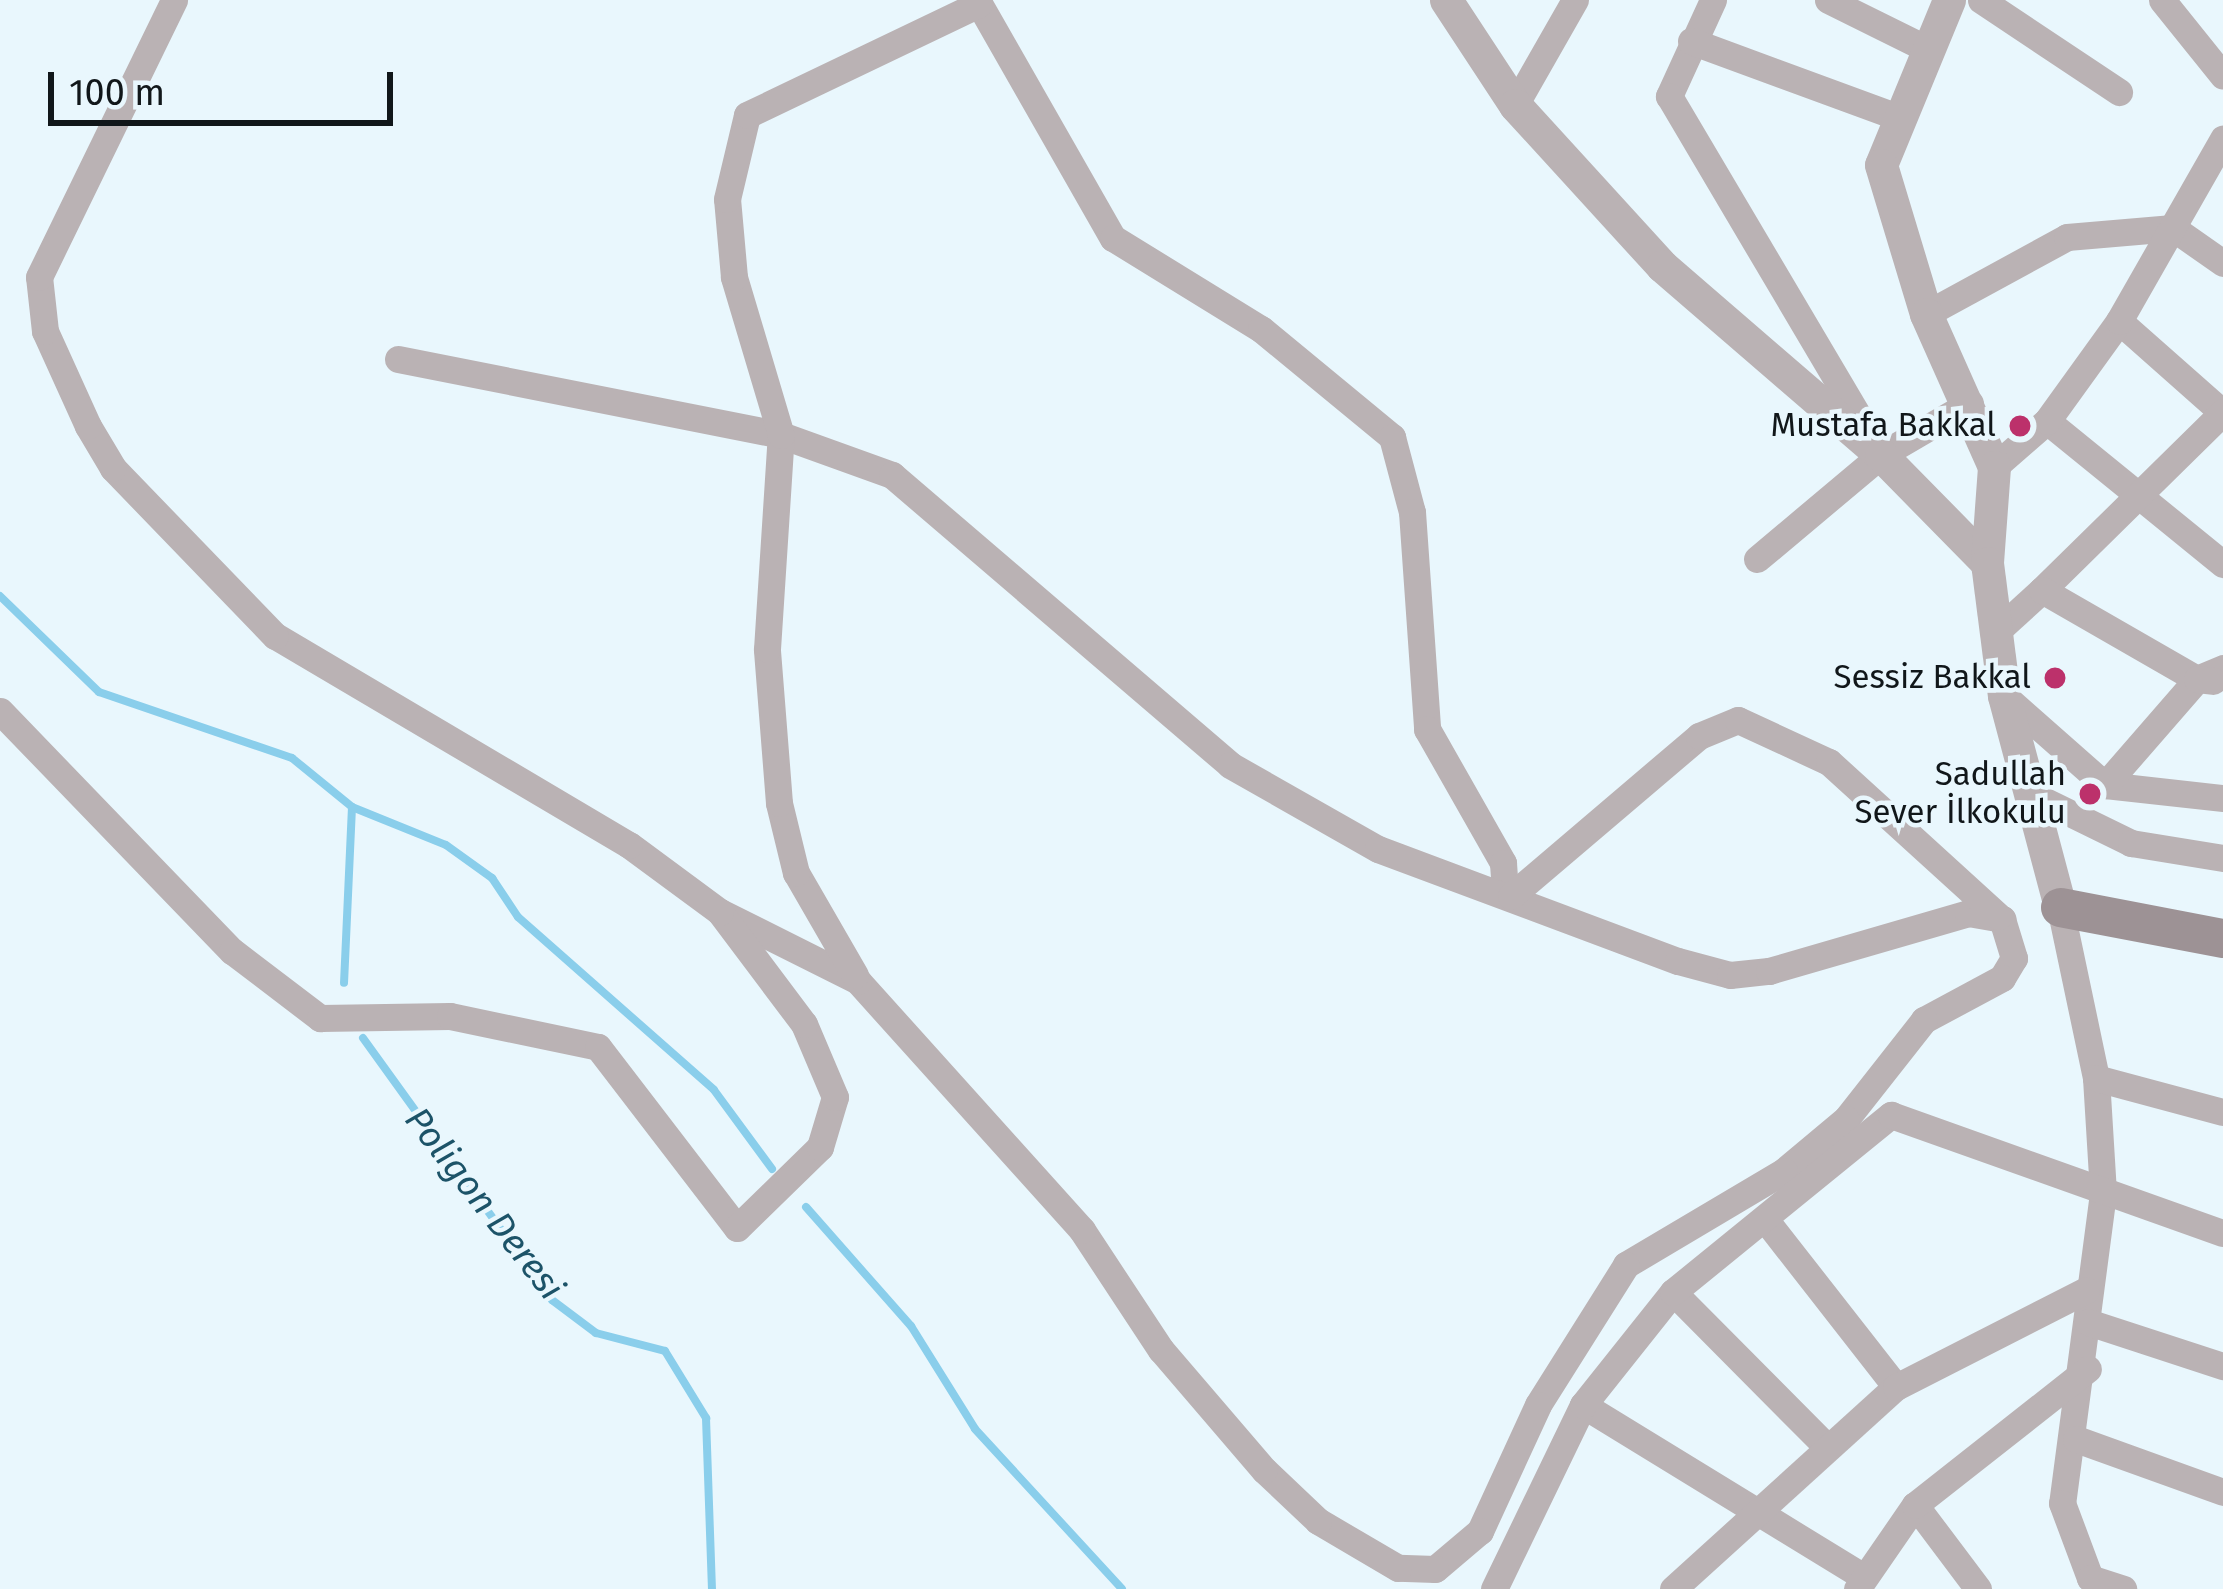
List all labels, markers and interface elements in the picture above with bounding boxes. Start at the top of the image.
scale bar [54,48,399,122]
text: 100 m [69,71,165,115]
place label: Mustafa Bakkal [1770,406,1996,446]
marker: Mustafa Bakkal [2007,413,2033,439]
place label: Sessiz Bakkal [1833,658,2031,698]
marker: Sessiz Bakkal [2042,665,2068,691]
place label: Sadullah Sever İlkokulu [1855,755,2066,833]
marker: Sadullah Sever İlkokulu [2077,781,2103,807]
water label: Poligon Deresi [395,1099,573,1309]

